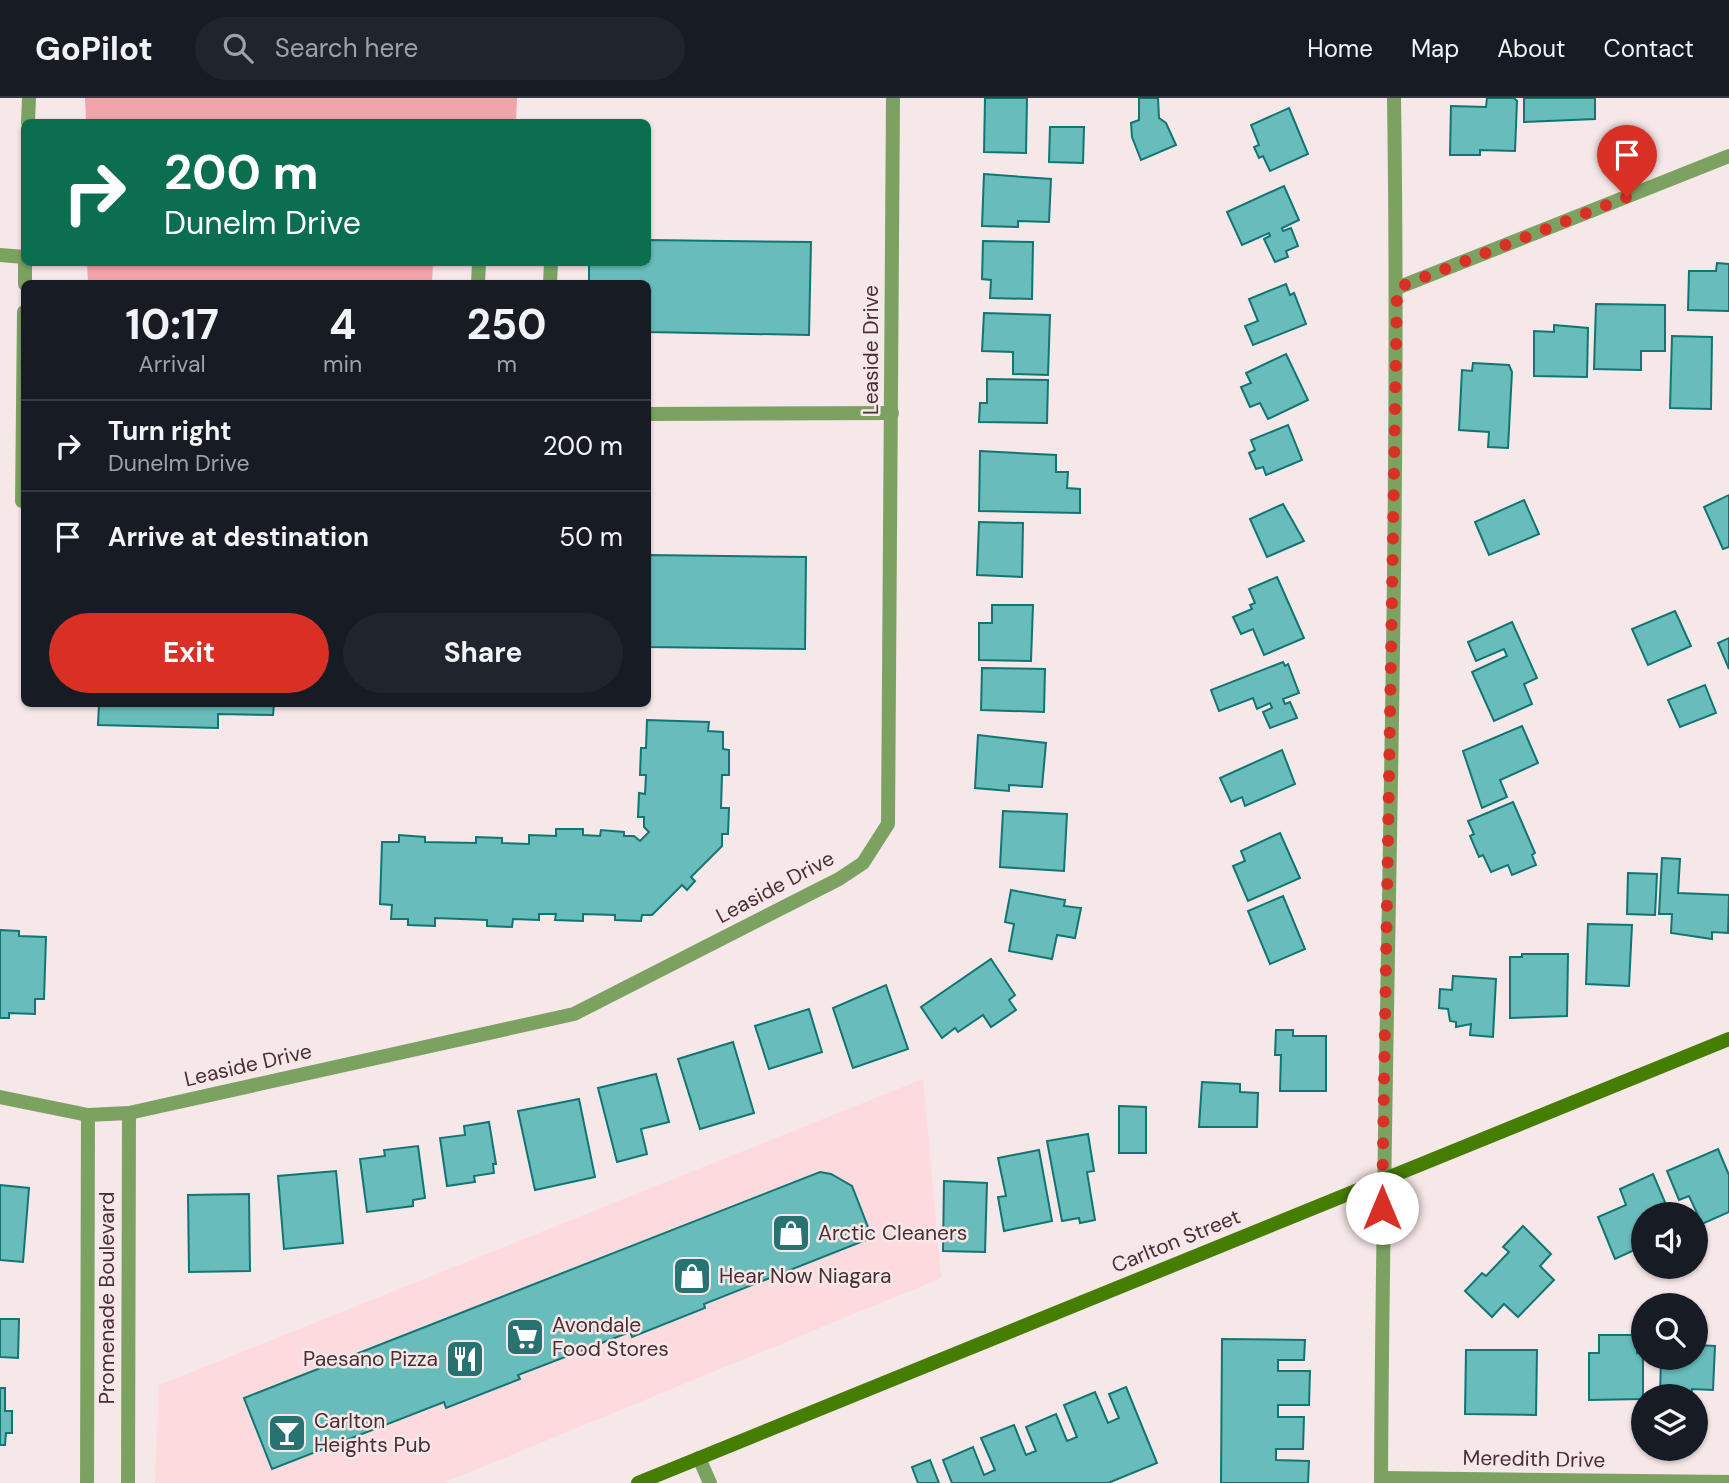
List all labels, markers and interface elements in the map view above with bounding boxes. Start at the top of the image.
search box [195,17,685,80]
text: GoPilot [35,27,153,70]
icon: search [219,29,257,67]
text: Search here [275,31,418,65]
text: Home [1307,33,1373,64]
text: Map [1411,33,1459,64]
text: About [1497,33,1566,64]
text: Contact [1604,33,1694,64]
pin [1597,125,1657,197]
icon: arrive [1608,136,1646,174]
text: 200 m [164,140,319,204]
icon: right [49,147,140,238]
text: Dunelm Drive [164,202,361,244]
street label: Leaside Drive [857,285,885,415]
text: 10:17 [125,297,219,352]
text: 4 [329,297,356,352]
text: 250 [467,297,547,352]
text: Arrival [139,349,206,379]
text: min [323,349,362,379]
text: m [496,349,517,379]
text: Turn right [108,414,232,448]
icon: right [49,427,87,465]
text: 200 m [543,429,623,463]
text: Dunelm Drive [108,448,249,478]
icon: arrive [49,518,87,556]
text: Arrive at destination [108,520,369,554]
text: 50 m [559,520,623,554]
button: Exit [49,613,329,693]
button: Share [343,613,623,693]
street label: Leaside Drive [711,844,839,930]
street label: Leaside Drive [182,1037,315,1093]
position arrow [1345,1171,1419,1245]
street label: Promenade Boulevard [93,1192,121,1404]
street label: Carlton Street [1107,1202,1245,1280]
map controls [1631,1202,1708,1461]
button: sound [1631,1202,1708,1279]
shop icon: Arctic Cleaners [770,1212,812,1254]
place label: Arctic Cleaners [818,1219,967,1247]
shop icon: Hear Now Niagara [671,1255,713,1297]
place label: Hear Now Niagara [719,1262,892,1290]
button: search [1631,1293,1708,1370]
place label: Avondale Food Stores [552,1311,669,1363]
supermarket icon: Avondale Food Stores [504,1316,546,1358]
restaurant icon: Paesano Pizza [444,1338,486,1380]
place label: Paesano Pizza [303,1345,438,1373]
button: layers [1631,1384,1708,1461]
place label: Carlton Heights Pub [314,1407,431,1459]
bar icon: Carlton Heights Pub [266,1412,308,1454]
street label: Meredith Drive [1462,1444,1606,1474]

